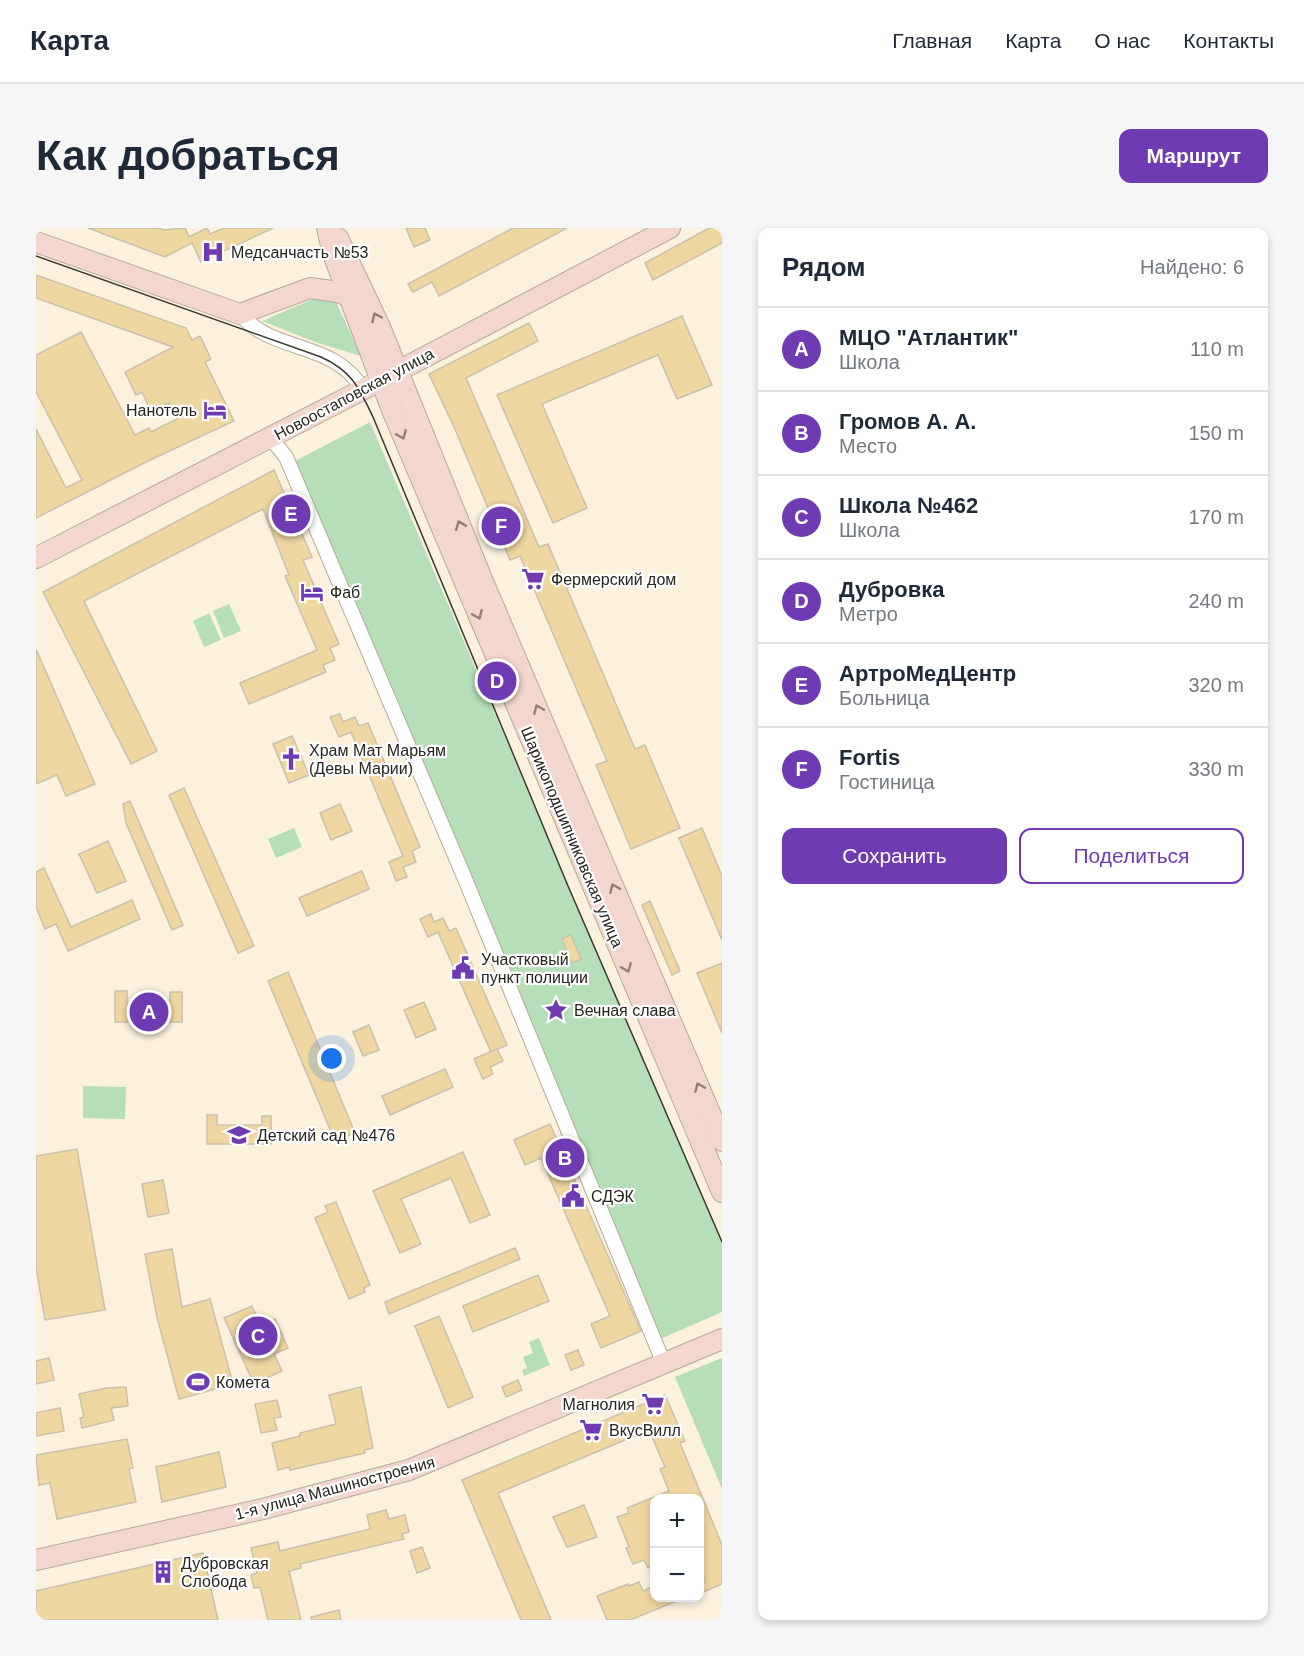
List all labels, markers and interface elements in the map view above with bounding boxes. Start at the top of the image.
text: Карта [30,25,109,56]
text: Главная [892,29,972,52]
text: Карта [1005,29,1061,52]
text: О нас [1094,29,1150,52]
text: Контакты [1183,29,1274,52]
button: Маршрут [1119,129,1268,183]
text: Как добраться [36,132,340,179]
hospital icon: Медсанчасть №53 [200,239,226,265]
place label: Медсанчасть №53 [231,244,369,261]
text: Рядом [782,252,865,282]
text: Найдено: 6 [1140,256,1244,278]
one-way arrow [371,313,383,324]
text: МЦО "Атлантик" [839,325,1018,350]
text: A [794,338,809,360]
text: 110 m [1190,338,1244,360]
street label: Новоостаповская улица [271,345,437,443]
text: Школа [839,351,900,373]
hotel icon: Нанотель [202,397,228,423]
place label: Нанотель [126,402,197,419]
text: Громов А. А. [839,409,976,434]
text: B [794,422,809,444]
text: 150 m [1188,422,1244,444]
one-way arrow [395,429,407,440]
text: Место [839,435,897,457]
pin: E [272,492,310,536]
text: Школа №462 [839,493,978,518]
pin: F [482,504,520,548]
text: C [794,506,809,528]
text: 170 m [1188,506,1244,528]
text: Школа [839,519,900,541]
one-way arrow [455,520,467,531]
supermarket icon: Фермерский дом [520,566,546,592]
place label: Фермерский дом [551,571,676,588]
text: Дубровка [839,577,944,602]
hotel icon: Фаб [299,579,325,605]
place label: Фаб [330,584,360,601]
text: D [794,590,809,612]
text: 240 m [1188,590,1244,612]
text: Метро [839,603,898,625]
one-way arrow [471,608,483,619]
pin: D [478,658,516,704]
text: АртроМедЦентр [839,661,1016,686]
text: E [795,674,808,696]
text: 320 m [1188,674,1244,696]
text: Больница [839,687,930,709]
one-way arrow [533,704,545,715]
street label: Шарикоподшипниковская улица [518,724,626,950]
place label: Храм Мат Марьям (Девы Марии) [309,742,446,777]
text: Fortis [839,745,900,770]
church icon: Храм Мат Марьям (Девы Марии) [278,746,304,772]
text: F [795,758,808,780]
text: 330 m [1188,758,1244,780]
text: Гостиница [839,771,935,793]
button: Сохранить [782,828,1007,884]
button: Поделиться [1019,828,1244,884]
one-way arrow [609,884,621,895]
place label: Участковый пункт полиции [481,951,588,986]
public building icon: Участковый пункт полиции [450,955,476,981]
one-way arrow [620,962,632,973]
pin: A [130,990,168,1034]
place icon: Вечная слава [543,997,569,1023]
place label: Вечная слава [574,1002,676,1019]
your location [317,1044,346,1073]
one-way arrow [694,1082,706,1093]
school or university icon: Детский сад №476 [226,1122,252,1148]
place label: Детский сад №476 [257,1127,395,1144]
pin: B [546,1136,584,1180]
public building icon: СДЭК [560,1183,586,1209]
place label: СДЭК [591,1188,635,1205]
pin: C [238,1314,278,1358]
sports icon: Комета [185,1369,211,1395]
place label: Комета [216,1374,270,1391]
supermarket icon: Магнолия [640,1391,666,1417]
place label: Магнолия [562,1396,635,1413]
supermarket icon: ВкусВилл [578,1417,604,1443]
place label: ВкусВилл [609,1422,681,1439]
street label: 1-я улица Машиностроения [233,1453,437,1523]
map controls [650,1494,704,1602]
button: + [650,1494,704,1548]
button: − [650,1548,704,1602]
place label: Дубровская Слобода [181,1555,269,1590]
building icon: Дубровская Слобода [150,1559,176,1585]

